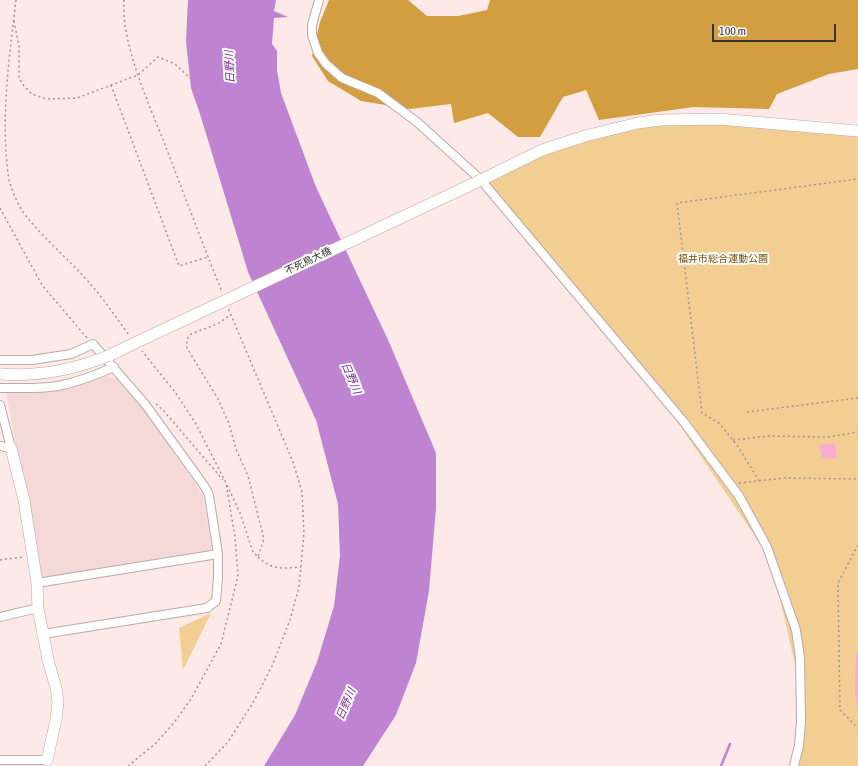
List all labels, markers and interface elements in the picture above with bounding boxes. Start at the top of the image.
scale bar [714,16,838,42]
text: 100 m [719,24,746,38]
water label: 日野川 [223,50,237,84]
street label: 不死鳥大橋 [283,245,333,277]
park label: 福井市総合運動公園 [678,253,768,265]
water label: 日野川 [338,360,364,396]
water label: 日野川 [333,686,359,722]

